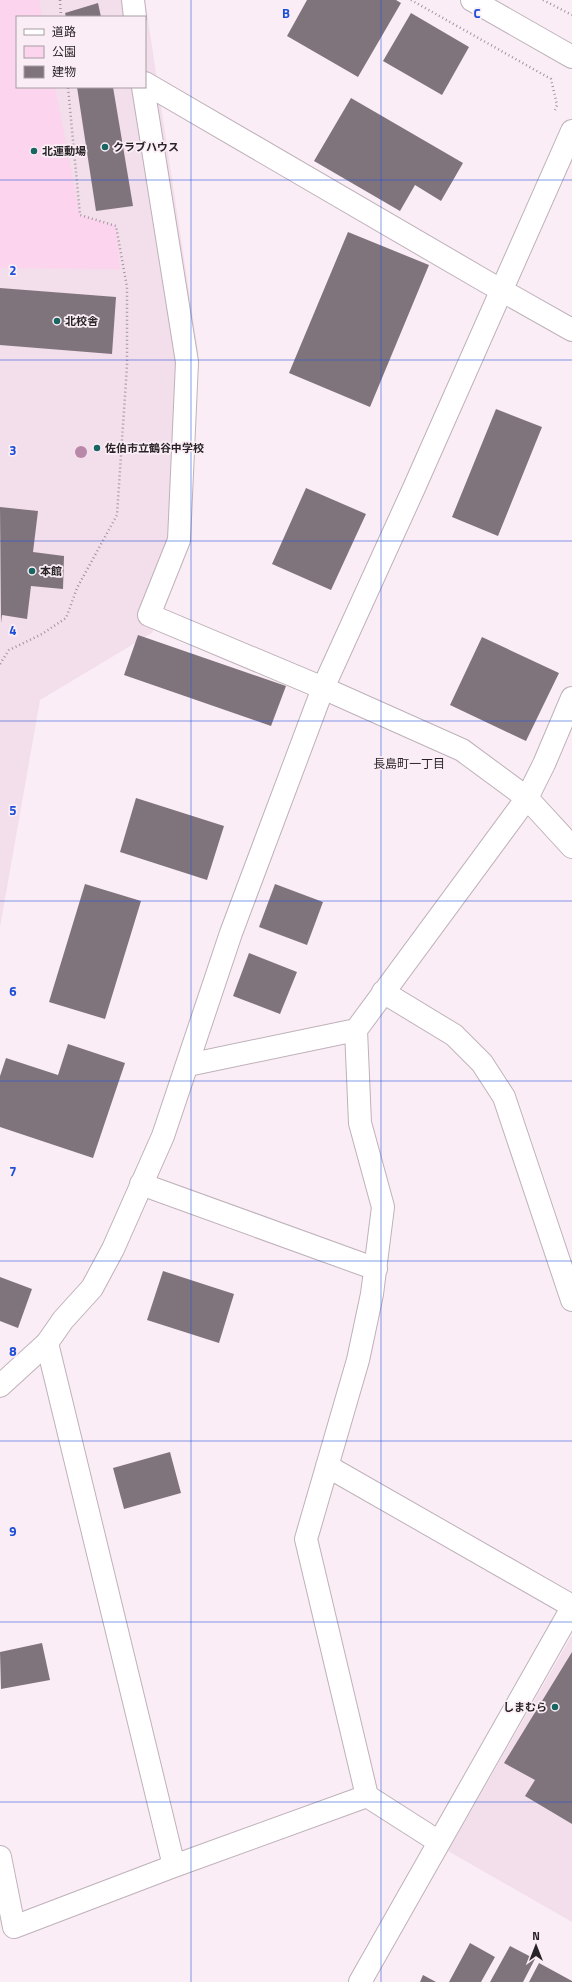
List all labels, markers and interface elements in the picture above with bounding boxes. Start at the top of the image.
text: B [282,3,290,23]
text: C [473,3,481,23]
legend [16,16,146,88]
text: 道路 [52,22,76,41]
text: 公園 [52,42,76,61]
text: 建物 [52,62,76,81]
place label: クラブハウス [113,139,179,155]
marker: クラブハウス [100,142,110,152]
place label: 北運動場 [42,143,86,159]
marker: 北運動場 [29,146,39,156]
text: 2 [9,260,17,280]
place label: 北校舎 [65,313,99,329]
marker: 北校舎 [52,316,62,326]
text: 3 [9,440,17,460]
place label: 佐伯市立鶴谷中学校 [105,440,204,456]
marker: 佐伯市立鶴谷中学校 [92,443,102,453]
place label: 本館 [40,563,62,579]
marker: 本館 [27,566,37,576]
text: 4 [9,620,17,640]
district label: 長島町一丁目 [373,754,445,773]
text: 5 [9,800,17,820]
text: 6 [9,981,17,1001]
text: 7 [9,1161,17,1181]
text: 8 [9,1341,17,1361]
text: 9 [9,1521,17,1541]
place label: しまむら [503,1699,547,1715]
marker: しまむら [550,1702,560,1712]
north arrow [516,1926,556,1966]
text: N [532,1928,540,1944]

